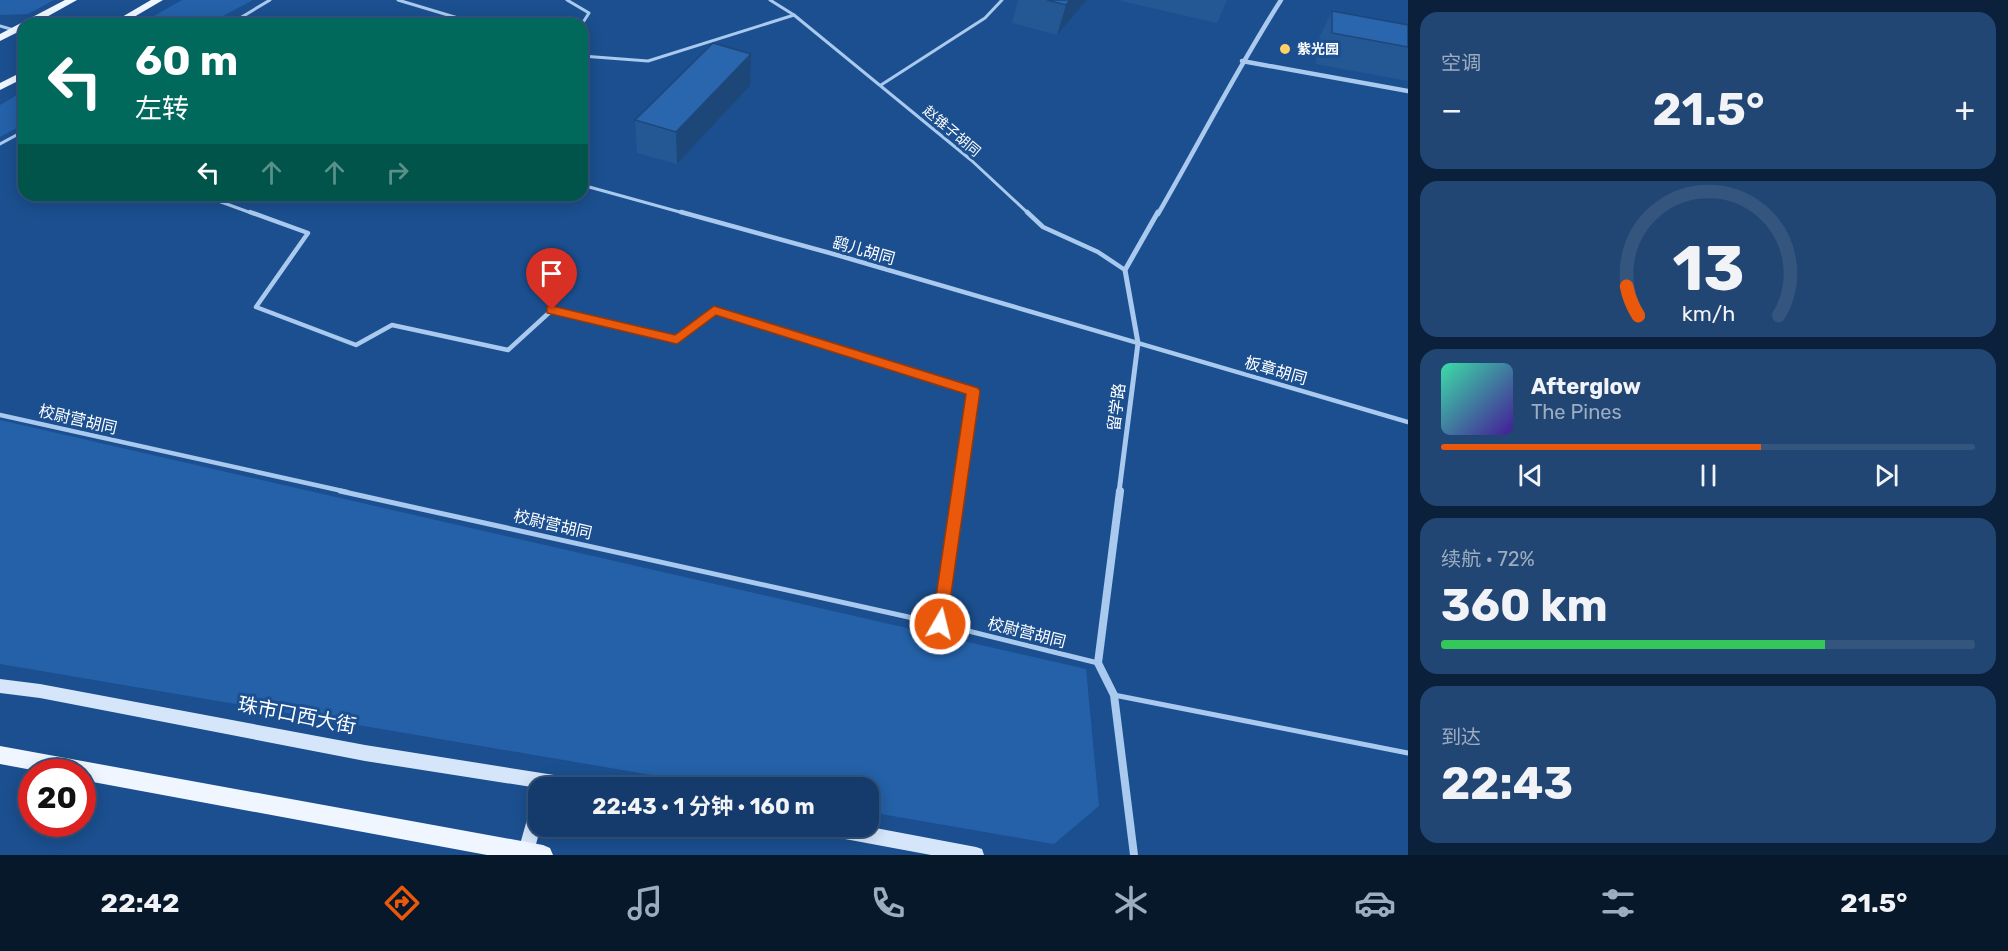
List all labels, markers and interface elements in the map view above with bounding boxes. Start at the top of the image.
text: 60 m [135,36,238,86]
place label: 紫光园 [1297,41,1339,58]
icon: left [36,42,114,120]
marker: 紫光园 [1278,42,1292,56]
text: 空调 [1441,51,1481,75]
text: 21.5° [1652,83,1764,136]
text: − [1441,90,1462,129]
text: + [1954,90,1975,129]
text: 左转 [135,93,189,125]
street label: 赵锥子胡同 [919,102,984,160]
icon: left [192,156,225,189]
icon: ahead [255,156,288,189]
icon: ahead [318,156,351,189]
icon: right [381,156,414,189]
text: 13 [1672,232,1744,306]
street label: 鹞儿胡同 [830,233,897,268]
pin [526,248,577,310]
icon: arrive [535,257,568,290]
text: km/h [1681,301,1735,326]
street label: 板章胡同 [1242,353,1309,388]
text: Afterglow [1531,373,1641,400]
street label: 留学路 [1104,382,1129,432]
text: The Pines [1531,400,1622,424]
street label: 校尉营胡同 [37,401,119,438]
icon: previous [1514,459,1547,492]
icon: pause [1692,459,1725,492]
icon: next [1870,459,1903,492]
street label: 校尉营胡同 [512,506,594,543]
text: 续航 · 72% [1441,547,1535,571]
text: 360 km [1441,579,1608,632]
position arrow [908,592,972,656]
street label: 校尉营胡同 [986,614,1068,651]
street label: 珠市口西大街 [236,692,358,738]
text: 到达 [1441,725,1481,749]
text: 22:43 [1441,757,1573,810]
speed limit sign: 20 [18,759,96,837]
text: 22:43 · 1 分钟 · 160 m [592,793,815,820]
icon: directions [381,882,423,924]
icon: music [624,882,666,924]
icon: phone [867,882,909,924]
icon: climate [1110,882,1152,924]
icon: car [1354,882,1396,924]
icon: filters [1597,882,1639,924]
text: 22:42 [101,887,180,919]
text: 21.5° [1840,887,1907,919]

